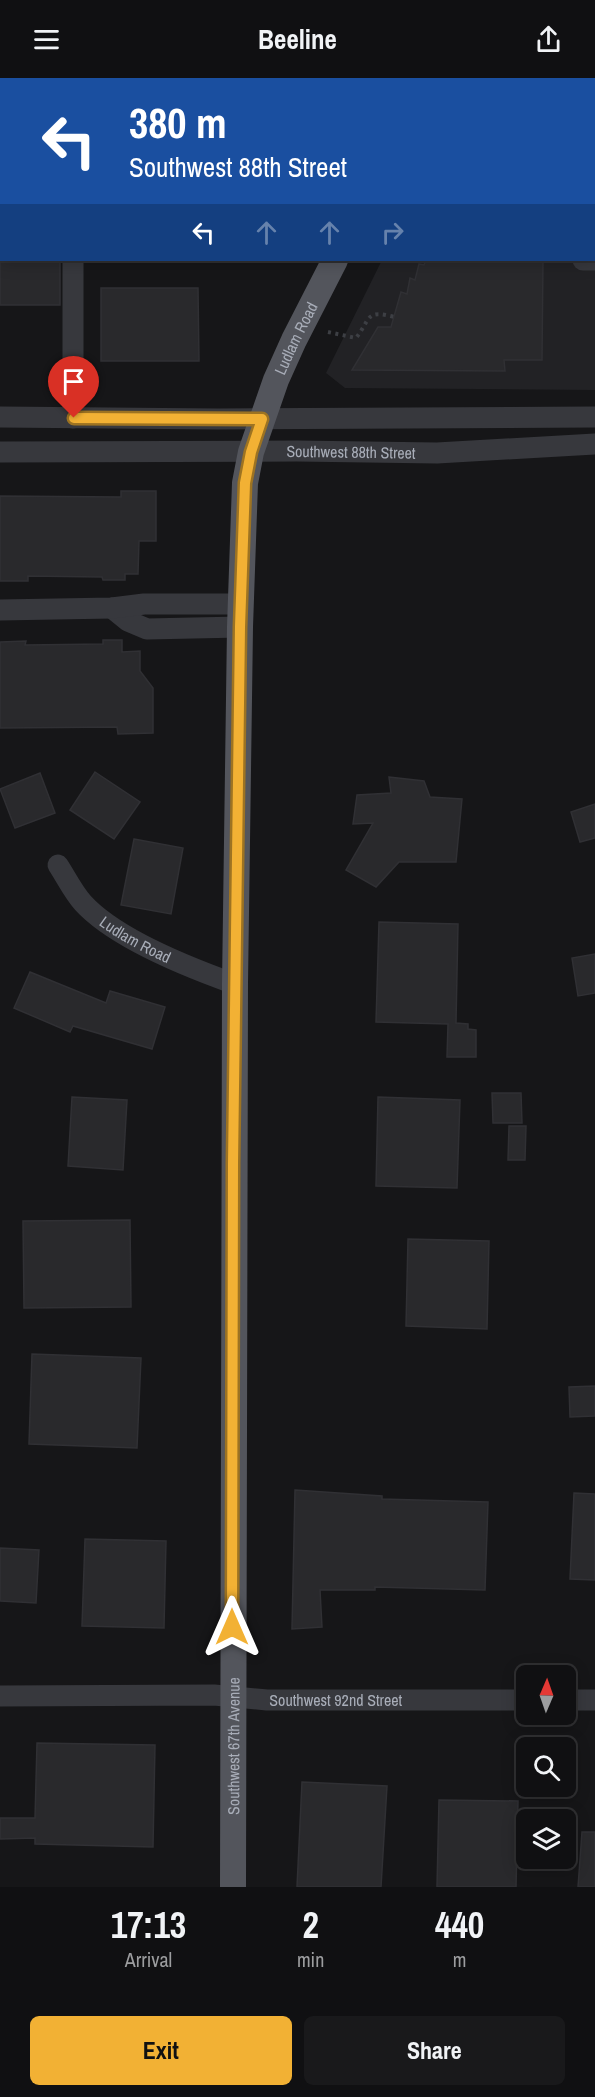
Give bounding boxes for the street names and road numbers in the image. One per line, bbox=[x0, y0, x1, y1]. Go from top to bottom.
street label: Ludlam Road bbox=[269, 298, 323, 378]
street label: Southwest 88th Street bbox=[286, 440, 416, 464]
street label: Ludlam Road bbox=[95, 911, 175, 968]
street label: Southwest 67th Avenue bbox=[222, 1677, 244, 1815]
street label: Southwest 92nd Street bbox=[269, 1689, 403, 1711]

